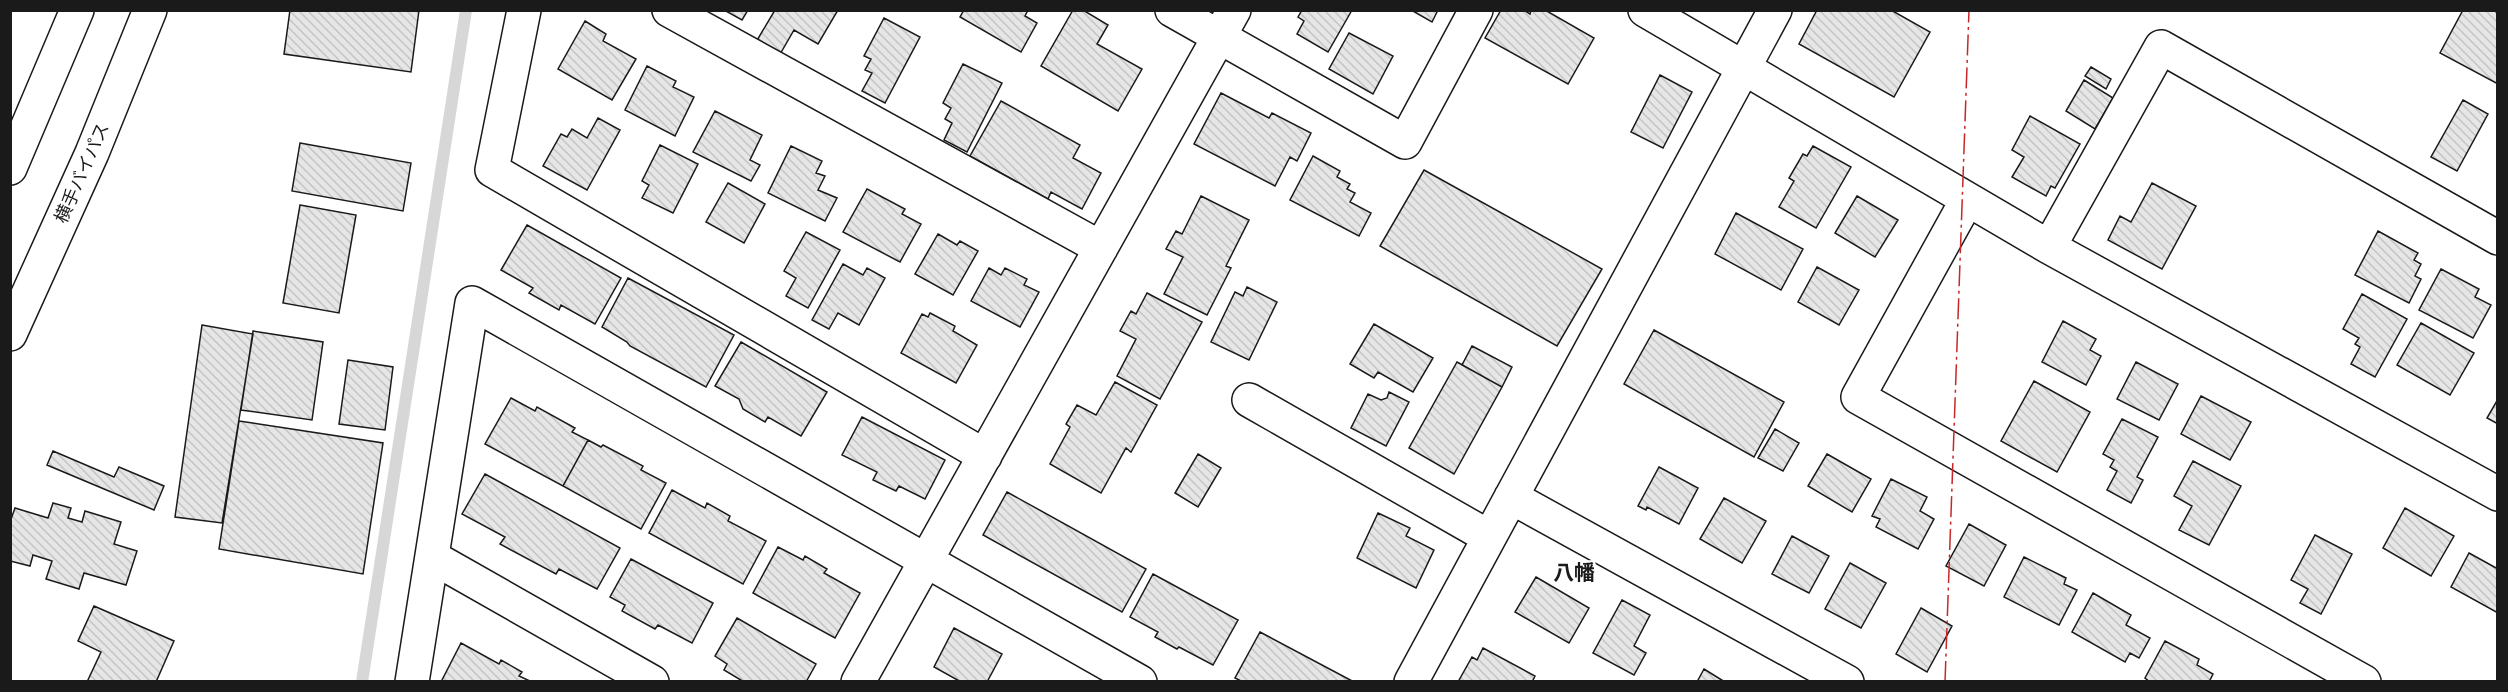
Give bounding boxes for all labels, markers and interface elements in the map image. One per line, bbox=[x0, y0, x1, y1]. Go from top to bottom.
street label: 横手バイパス bbox=[50, 119, 114, 227]
district label: 八幡 bbox=[1553, 560, 1595, 585]

